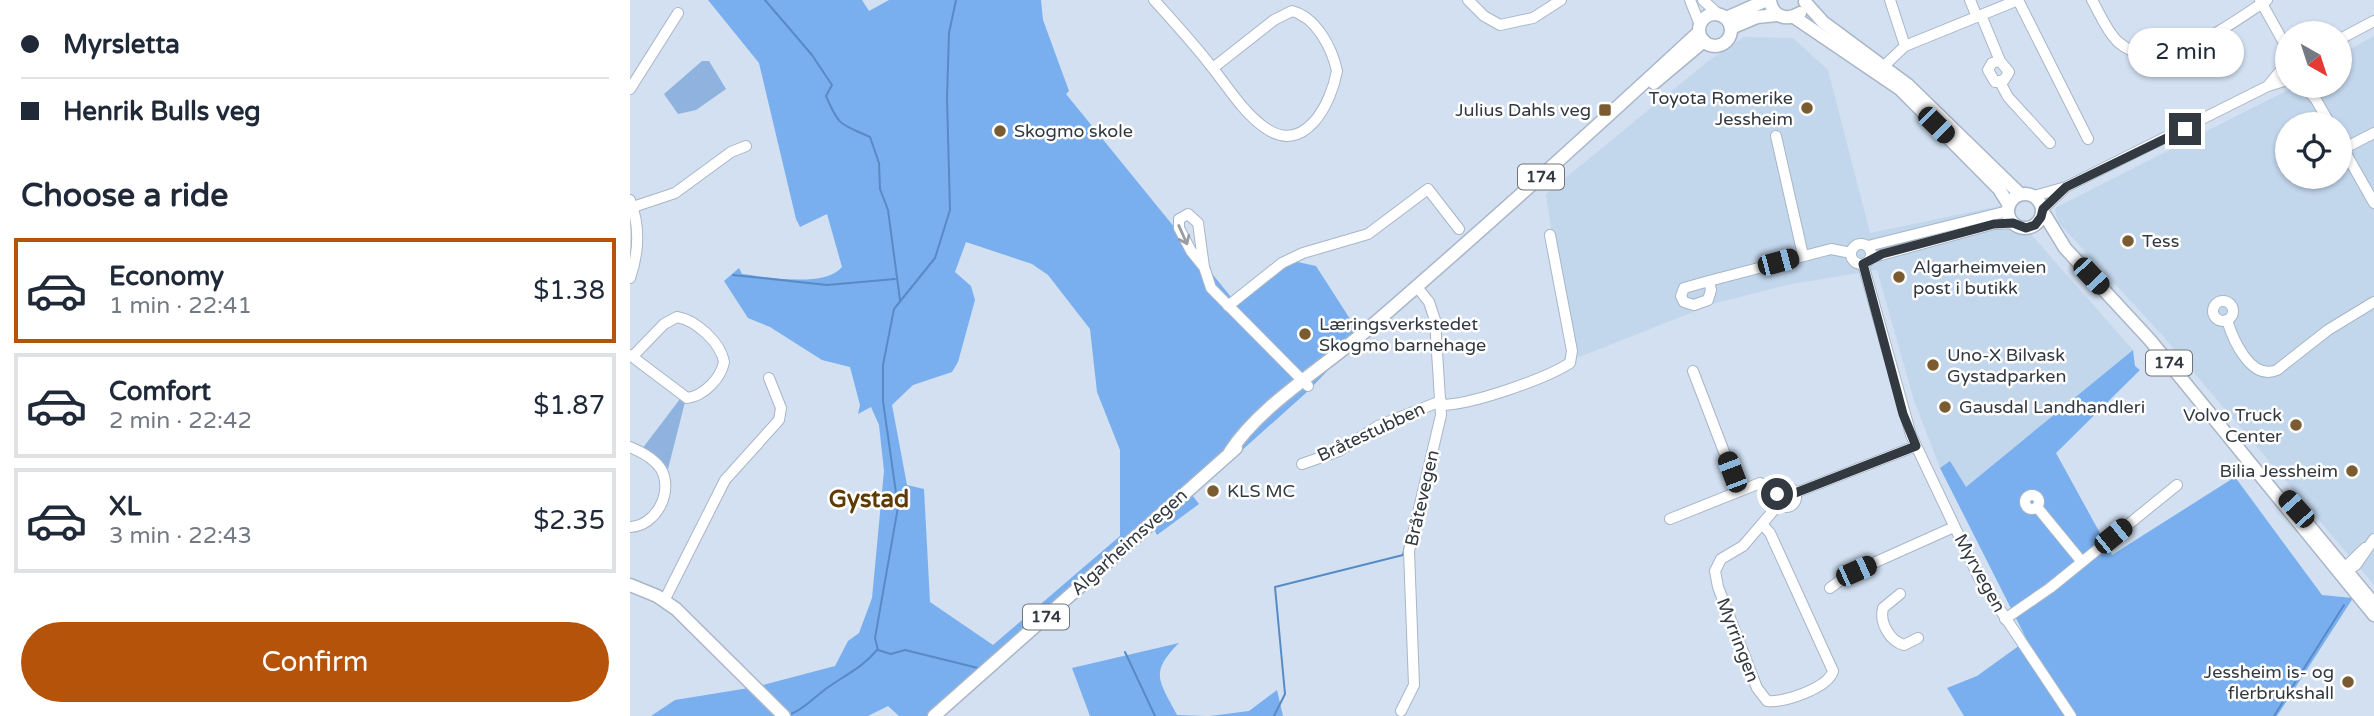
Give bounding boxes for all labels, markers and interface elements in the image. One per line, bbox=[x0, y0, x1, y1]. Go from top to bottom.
north arrow bbox=[2275, 21, 2352, 98]
map controls bbox=[2275, 21, 2352, 189]
callout: 2 min bbox=[2127, 27, 2243, 76]
text: Myrsletta bbox=[63, 29, 180, 60]
text: 2 min bbox=[2155, 38, 2217, 66]
place label: Toyota Romerike Jessheim bbox=[1649, 87, 1793, 130]
text: Henrik Bulls veg bbox=[63, 96, 261, 127]
place label: Julius Dahls veg bbox=[1455, 99, 1591, 121]
marker: Toyota Romerike Jessheim bbox=[1799, 100, 1815, 116]
marker: Julius Dahls veg bbox=[1597, 102, 1613, 118]
car bbox=[1914, 103, 1959, 147]
button: locate bbox=[2275, 112, 2352, 189]
route end bbox=[2169, 113, 2201, 145]
place label: Skogmo skole bbox=[1014, 120, 1133, 142]
marker: Skogmo skole bbox=[992, 123, 1008, 139]
road number: 174 bbox=[1518, 164, 1564, 190]
text: Choose a ride bbox=[21, 177, 228, 215]
one-way arrow bbox=[1177, 224, 1190, 245]
place label: Tess bbox=[2142, 230, 2179, 252]
marker: Tess bbox=[2120, 233, 2136, 249]
car bbox=[1755, 246, 1802, 278]
car bbox=[2069, 253, 2114, 299]
place label: Algarheimveien post i butikk bbox=[1913, 256, 2046, 299]
icon: car bbox=[25, 259, 88, 322]
text: Economy bbox=[109, 261, 224, 292]
marker: Algarheimveien post i butikk bbox=[1891, 269, 1907, 285]
text: $1.38 bbox=[533, 275, 605, 306]
text: 1 min · 22:41 bbox=[109, 292, 252, 320]
place label: Læringsverkstedet Skogmo barnehage bbox=[1319, 313, 1486, 356]
marker: Læringsverkstedet Skogmo barnehage bbox=[1297, 326, 1313, 342]
place label: Uno-X Bilvask Gystadparken bbox=[1947, 344, 2066, 387]
road number: 174 bbox=[2146, 350, 2192, 376]
marker: Uno-X Bilvask Gystadparken bbox=[1925, 357, 1941, 373]
icon: car bbox=[25, 374, 88, 437]
text: Comfort bbox=[109, 376, 211, 407]
text: $1.87 bbox=[533, 390, 605, 421]
place label: Gausdal Landhandleri bbox=[1959, 396, 2145, 418]
street label: Bråtestubben bbox=[1314, 397, 1428, 467]
marker: Gausdal Landhandleri bbox=[1937, 399, 1953, 415]
place label: Volvo Truck Center bbox=[2183, 404, 2282, 447]
text: 2 min · 22:42 bbox=[109, 407, 252, 435]
marker: Volvo Truck Center bbox=[2288, 417, 2304, 433]
street label: Bråtevegen bbox=[1400, 448, 1444, 548]
car bbox=[1715, 449, 1750, 495]
place label: Bilia Jessheim bbox=[2219, 460, 2338, 482]
marker: Bilia Jessheim bbox=[2344, 463, 2360, 479]
route start bbox=[1761, 478, 1793, 510]
place label: KLS MC bbox=[1227, 480, 1295, 502]
marker: KLS MC bbox=[1205, 483, 1221, 499]
street label: Algarheimsvegen bbox=[1066, 484, 1192, 600]
district label: Gystad bbox=[829, 485, 909, 514]
car bbox=[2275, 486, 2318, 532]
icon: car bbox=[25, 489, 88, 552]
text: XL bbox=[109, 491, 141, 522]
text: $2.35 bbox=[533, 505, 605, 536]
car bbox=[2091, 515, 2136, 557]
text: 3 min · 22:43 bbox=[109, 522, 252, 550]
street label: Myrvegen bbox=[1950, 530, 2010, 616]
car bbox=[1833, 553, 1880, 589]
street label: Myrringen bbox=[1712, 595, 1764, 685]
road number: 174 bbox=[1023, 604, 1069, 630]
button: Confirm bbox=[21, 622, 609, 702]
place label: Jessheim is- og flerbrukshall bbox=[2204, 661, 2334, 704]
marker: Jessheim is- og flerbrukshall bbox=[2340, 674, 2356, 690]

